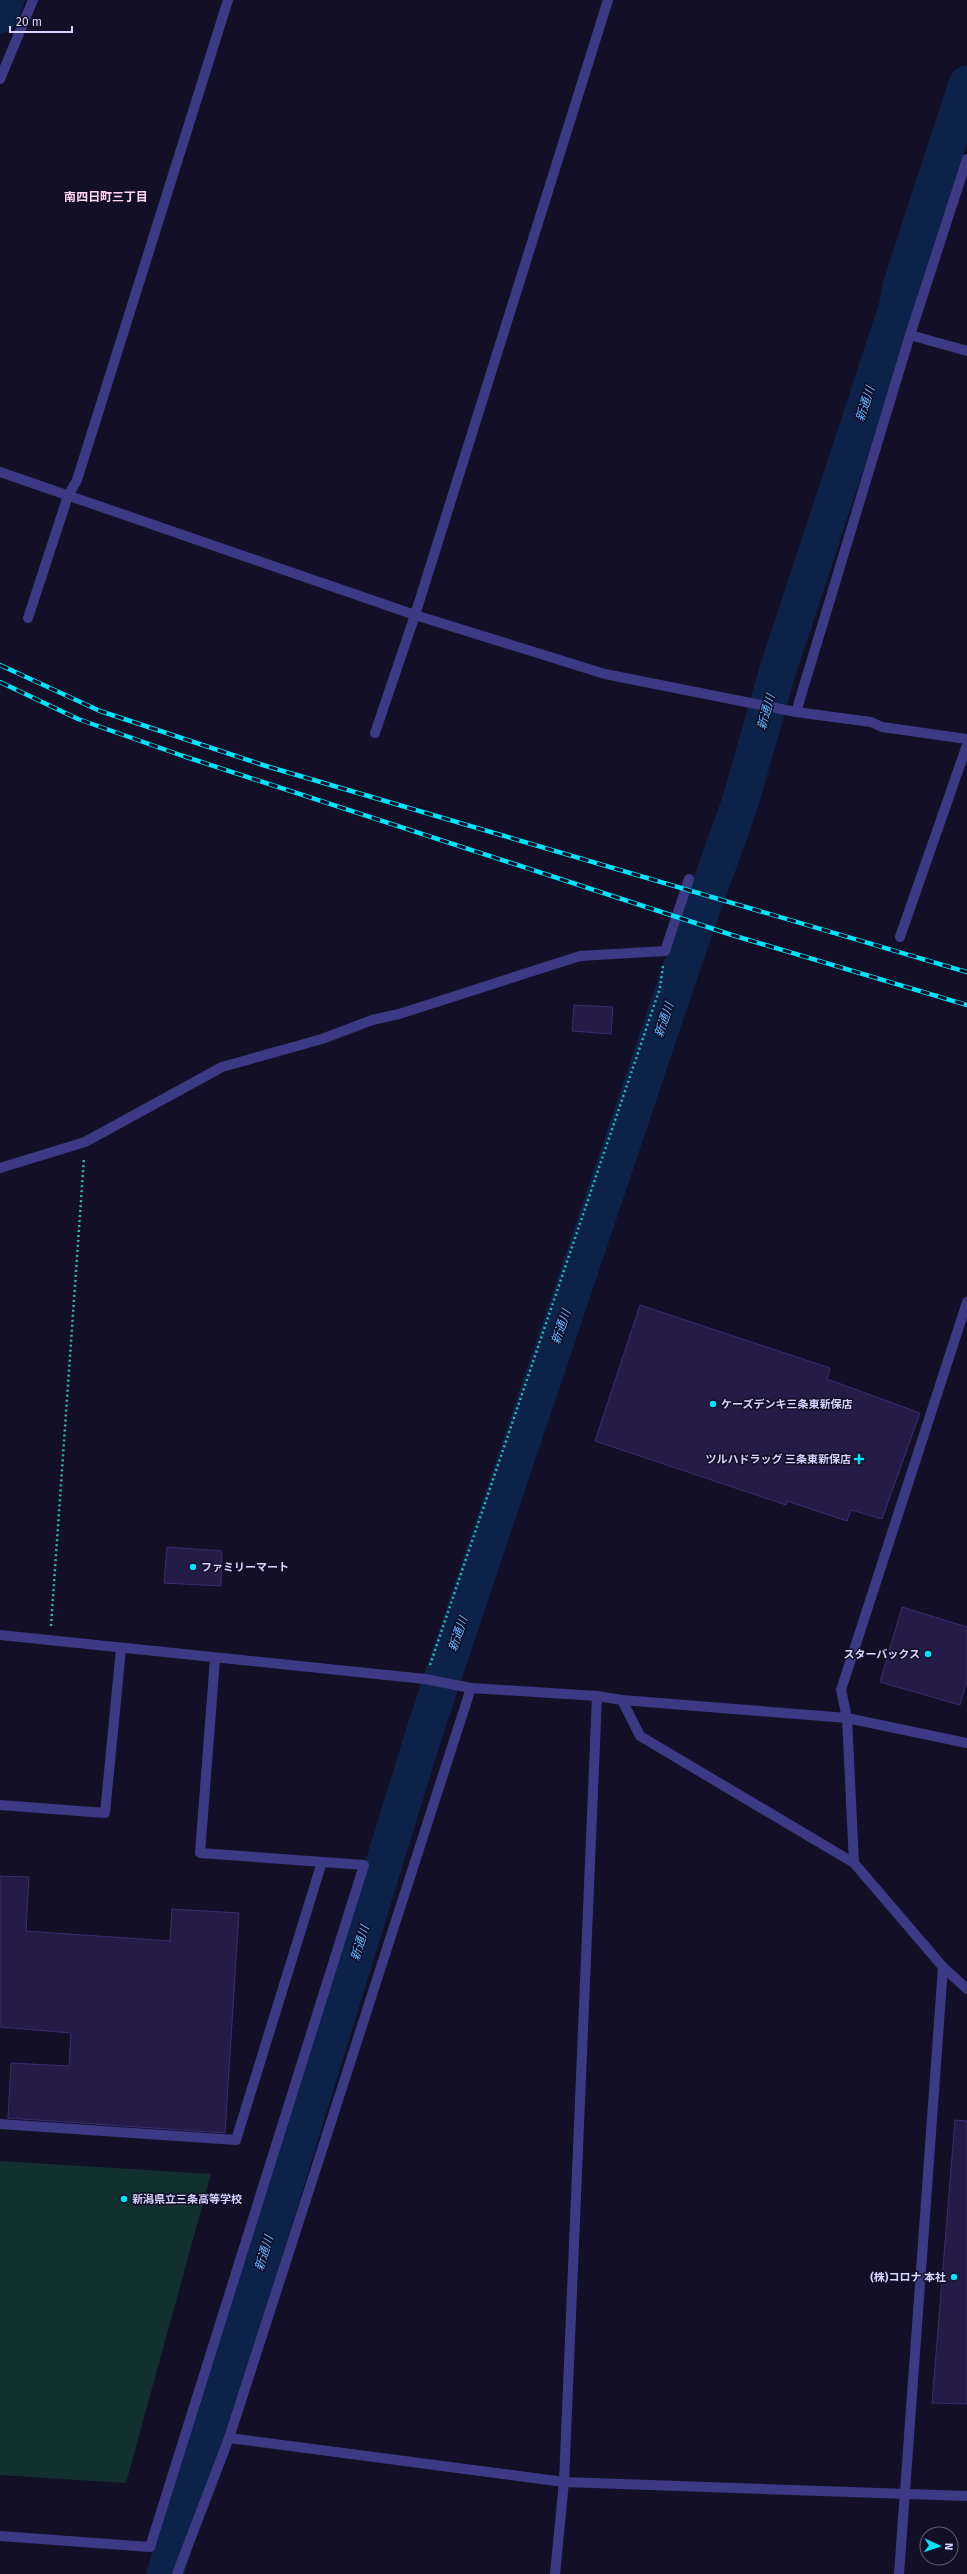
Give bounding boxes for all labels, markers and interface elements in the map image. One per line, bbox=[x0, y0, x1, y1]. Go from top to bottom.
scale bar bbox=[10, 8, 72, 34]
text: 20 m bbox=[16, 15, 42, 29]
district label: 南四日町三丁目 bbox=[64, 190, 148, 204]
water label: 新通川 bbox=[853, 383, 878, 423]
water label: 新通川 bbox=[754, 691, 778, 731]
water label: 新通川 bbox=[652, 999, 677, 1039]
water label: 新通川 bbox=[549, 1306, 574, 1346]
place label: ケーズデンキ三条東新保店 bbox=[721, 1398, 852, 1411]
marker: ケーズデンキ三条東新保店 bbox=[708, 1399, 718, 1409]
place label: ツルハドラッグ 三条東新保店 bbox=[705, 1453, 851, 1466]
marker: ツルハドラッグ 三条東新保店 bbox=[854, 1454, 864, 1464]
place label: ファミリーマート bbox=[201, 1561, 289, 1574]
marker: ファミリーマート bbox=[188, 1562, 198, 1572]
water label: 新通川 bbox=[446, 1613, 471, 1653]
place label: スターバックス bbox=[843, 1648, 920, 1661]
marker: スターバックス bbox=[923, 1649, 933, 1659]
water label: 新通川 bbox=[348, 1922, 373, 1962]
place label: 新潟県立三条高等学校 bbox=[132, 2193, 242, 2206]
marker: 新潟県立三条高等学校 bbox=[119, 2194, 129, 2204]
water label: 新通川 bbox=[252, 2232, 277, 2272]
place label: (株)コロナ 本社 bbox=[870, 2271, 946, 2284]
marker: (株)コロナ 本社 bbox=[949, 2272, 959, 2282]
north arrow bbox=[919, 2526, 959, 2566]
text: N bbox=[942, 2543, 955, 2550]

